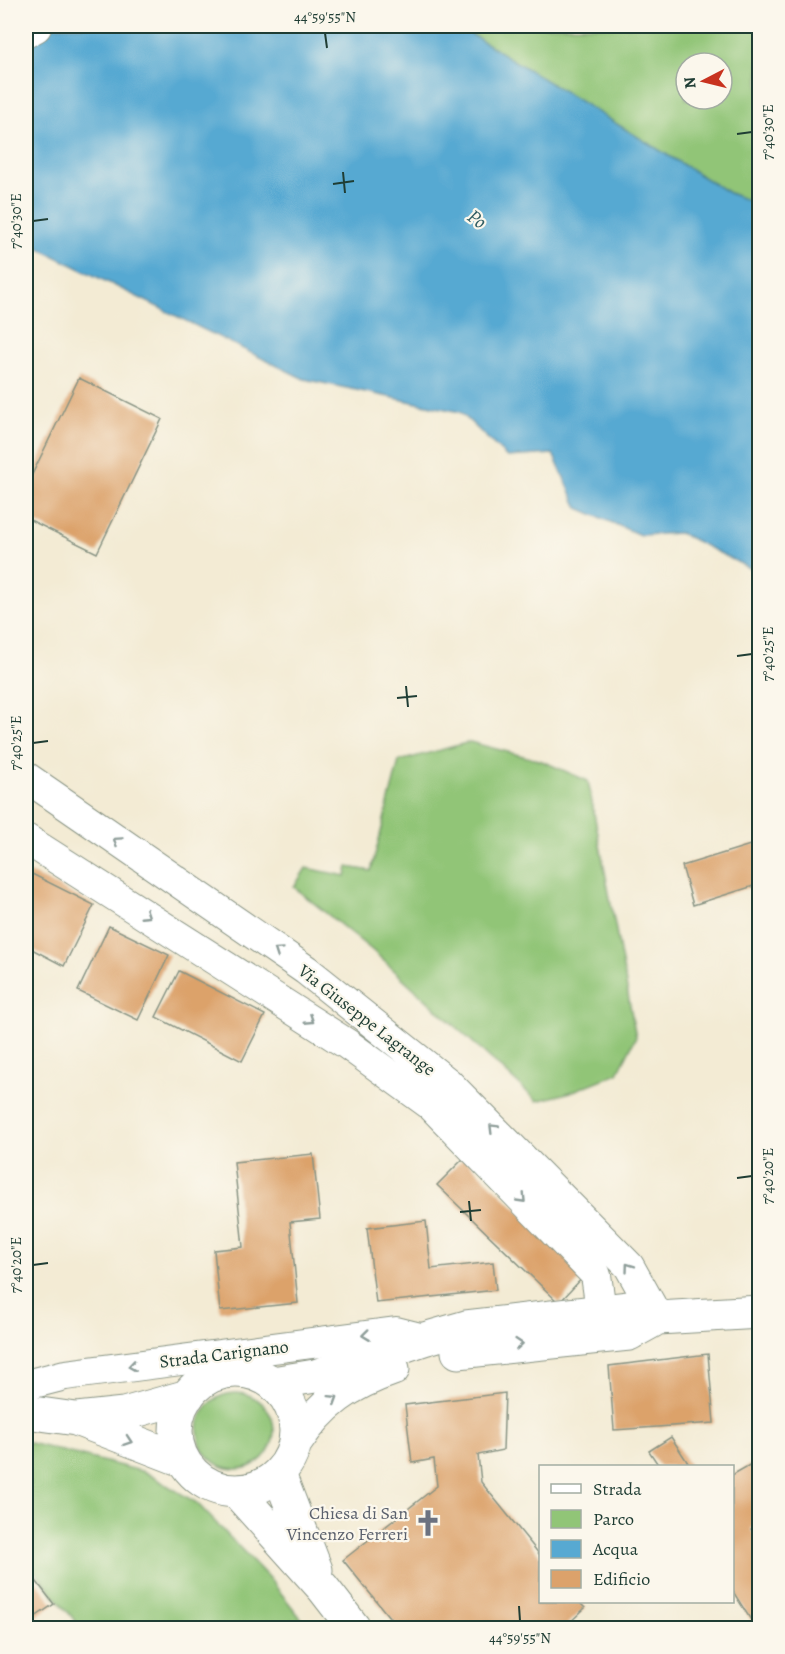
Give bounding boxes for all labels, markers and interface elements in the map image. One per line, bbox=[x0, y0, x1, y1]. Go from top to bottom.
text: 44°59'55"N bbox=[294, 7, 356, 27]
north arrow bbox=[674, 51, 734, 111]
text: N bbox=[678, 75, 702, 90]
text: 7°40'30"E bbox=[758, 104, 778, 160]
text: 7°40'30"E bbox=[6, 193, 26, 249]
water label: Po bbox=[462, 203, 492, 235]
text: 7°40'25"E bbox=[758, 626, 778, 682]
text: 7°40'25"E bbox=[6, 715, 26, 771]
one-way arrow bbox=[113, 837, 124, 848]
one-way arrow bbox=[139, 908, 150, 919]
one-way arrow bbox=[273, 947, 284, 958]
street label: Via Giuseppe Lagrange bbox=[293, 958, 441, 1081]
one-way arrow bbox=[304, 1013, 314, 1025]
one-way arrow bbox=[489, 1125, 500, 1136]
text: 7°40'20"E bbox=[758, 1148, 778, 1204]
one-way arrow bbox=[515, 1192, 526, 1203]
text: 7°40'20"E bbox=[6, 1237, 26, 1293]
one-way arrow bbox=[625, 1263, 636, 1274]
one-way arrow bbox=[362, 1329, 371, 1341]
street label: Strada Carignano bbox=[158, 1334, 290, 1374]
one-way arrow bbox=[515, 1338, 524, 1351]
one-way arrow bbox=[127, 1360, 136, 1372]
one-way arrow bbox=[328, 1394, 338, 1406]
one-way arrow bbox=[123, 1434, 133, 1447]
legend bbox=[539, 1465, 734, 1603]
text: Strada bbox=[593, 1477, 642, 1501]
place label: Chiesa di San Vincenzo Ferreri bbox=[286, 1501, 408, 1546]
text: Parco bbox=[593, 1507, 634, 1531]
church icon: Chiesa di San Vincenzo Ferreri bbox=[413, 1508, 443, 1538]
text: Acqua bbox=[592, 1537, 639, 1561]
text: Edificio bbox=[593, 1567, 650, 1591]
text: 44°59'55"N bbox=[489, 1628, 551, 1648]

